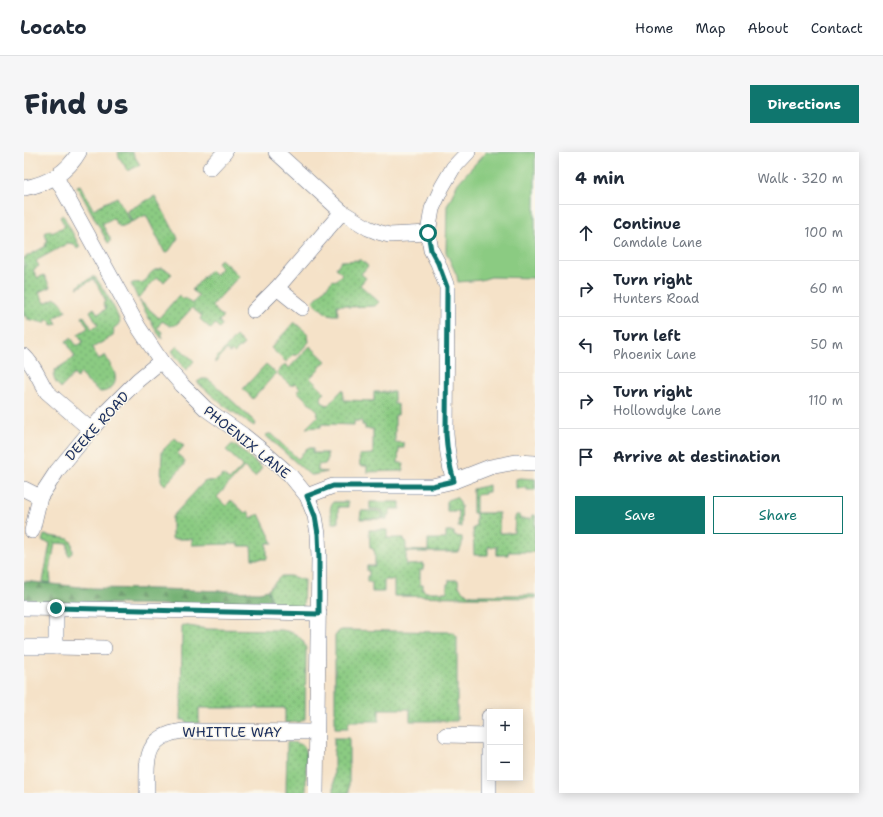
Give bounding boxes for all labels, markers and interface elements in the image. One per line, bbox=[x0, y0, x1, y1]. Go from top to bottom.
text: Locato bbox=[20, 15, 87, 40]
text: Home bbox=[635, 19, 674, 37]
text: Map bbox=[696, 19, 726, 37]
text: About bbox=[748, 19, 789, 37]
text: Contact bbox=[811, 19, 863, 37]
text: Find us bbox=[24, 85, 129, 123]
button: Directions bbox=[750, 85, 859, 123]
text: 4 min bbox=[575, 167, 625, 189]
text: Walk · 320 m bbox=[757, 170, 843, 187]
text: Continue bbox=[613, 214, 681, 234]
icon: ahead bbox=[575, 222, 597, 244]
route start bbox=[419, 224, 437, 242]
text: 100 m bbox=[804, 224, 843, 241]
text: Camdale Lane bbox=[613, 234, 702, 251]
text: Turn right bbox=[613, 270, 693, 290]
icon: right bbox=[575, 278, 597, 300]
text: 60 m bbox=[810, 280, 843, 297]
text: Hunters Road bbox=[613, 290, 699, 307]
text: Turn left bbox=[613, 326, 681, 346]
icon: left bbox=[575, 334, 597, 356]
text: 50 m bbox=[810, 336, 843, 353]
text: Phoenix Lane bbox=[613, 346, 696, 363]
text: Turn right bbox=[613, 382, 693, 402]
street label: DEEKE ROAD bbox=[61, 388, 133, 464]
icon: right bbox=[575, 390, 597, 412]
text: 110 m bbox=[808, 392, 843, 409]
street label: PHOENIX LANE bbox=[200, 402, 294, 483]
text: Hollowdyke Lane bbox=[613, 402, 721, 419]
icon: arrive bbox=[575, 446, 597, 468]
text: Arrive at destination bbox=[613, 447, 781, 467]
button: Save bbox=[575, 496, 705, 534]
button: Share bbox=[713, 496, 843, 534]
route end bbox=[47, 599, 65, 617]
map controls bbox=[487, 709, 523, 781]
button: + bbox=[487, 709, 523, 745]
street label: WHITTLE WAY bbox=[182, 723, 282, 741]
button: − bbox=[487, 745, 523, 781]

